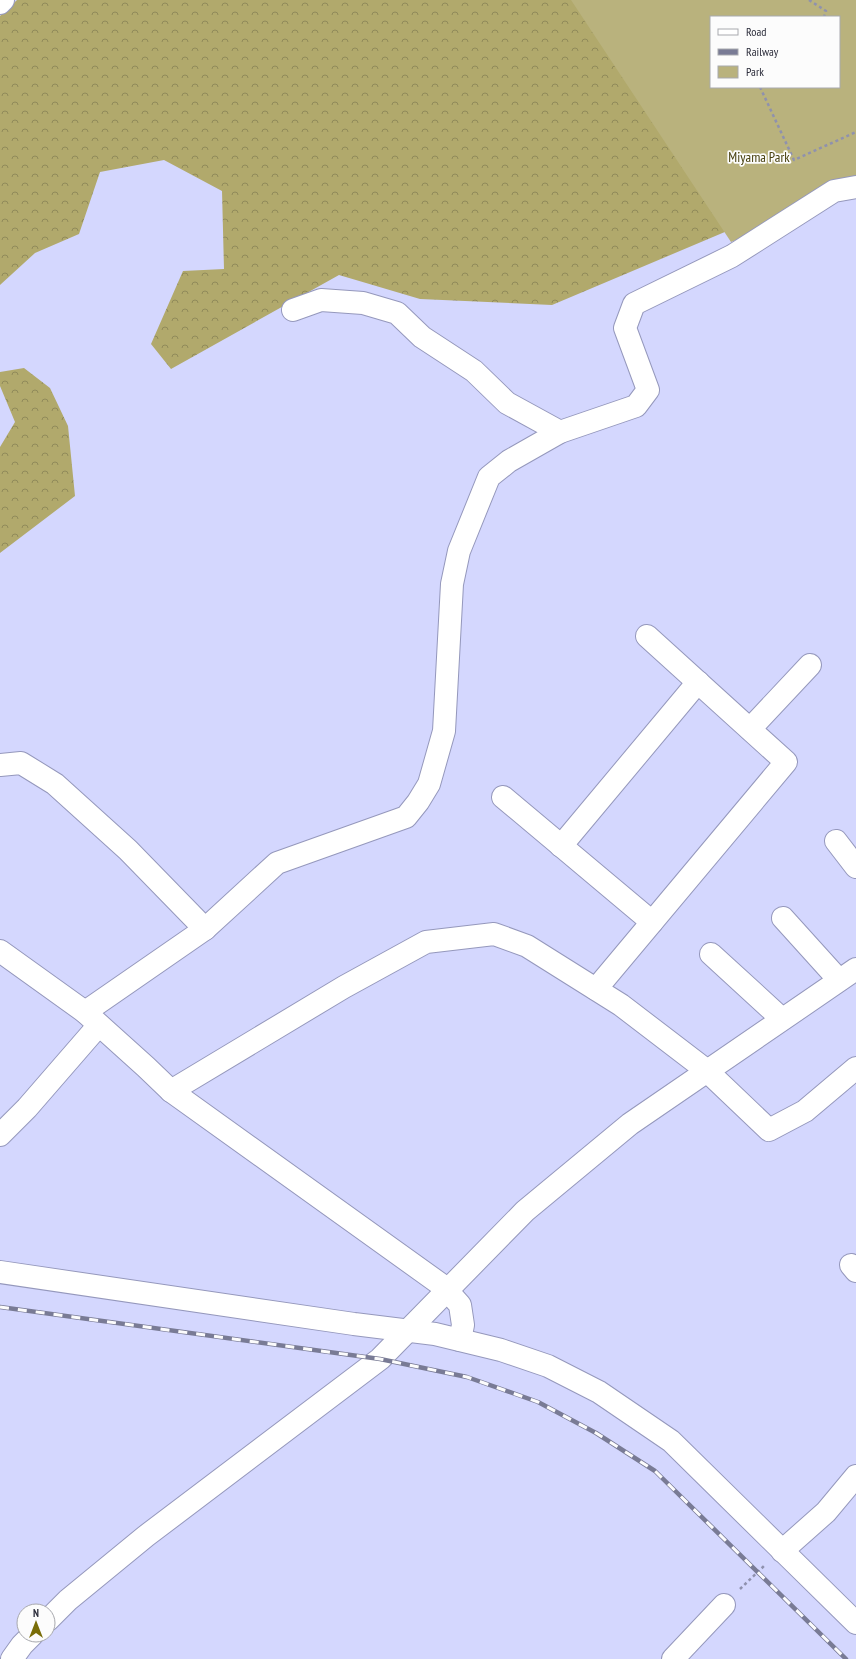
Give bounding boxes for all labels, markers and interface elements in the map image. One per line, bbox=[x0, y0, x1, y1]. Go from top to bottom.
legend bbox=[710, 16, 840, 88]
text: Road bbox=[746, 24, 766, 39]
text: Railway bbox=[746, 44, 779, 59]
text: Park bbox=[746, 64, 764, 79]
park label: Miyama Park bbox=[728, 148, 790, 166]
north arrow bbox=[16, 1603, 56, 1643]
text: N bbox=[33, 1606, 39, 1620]

